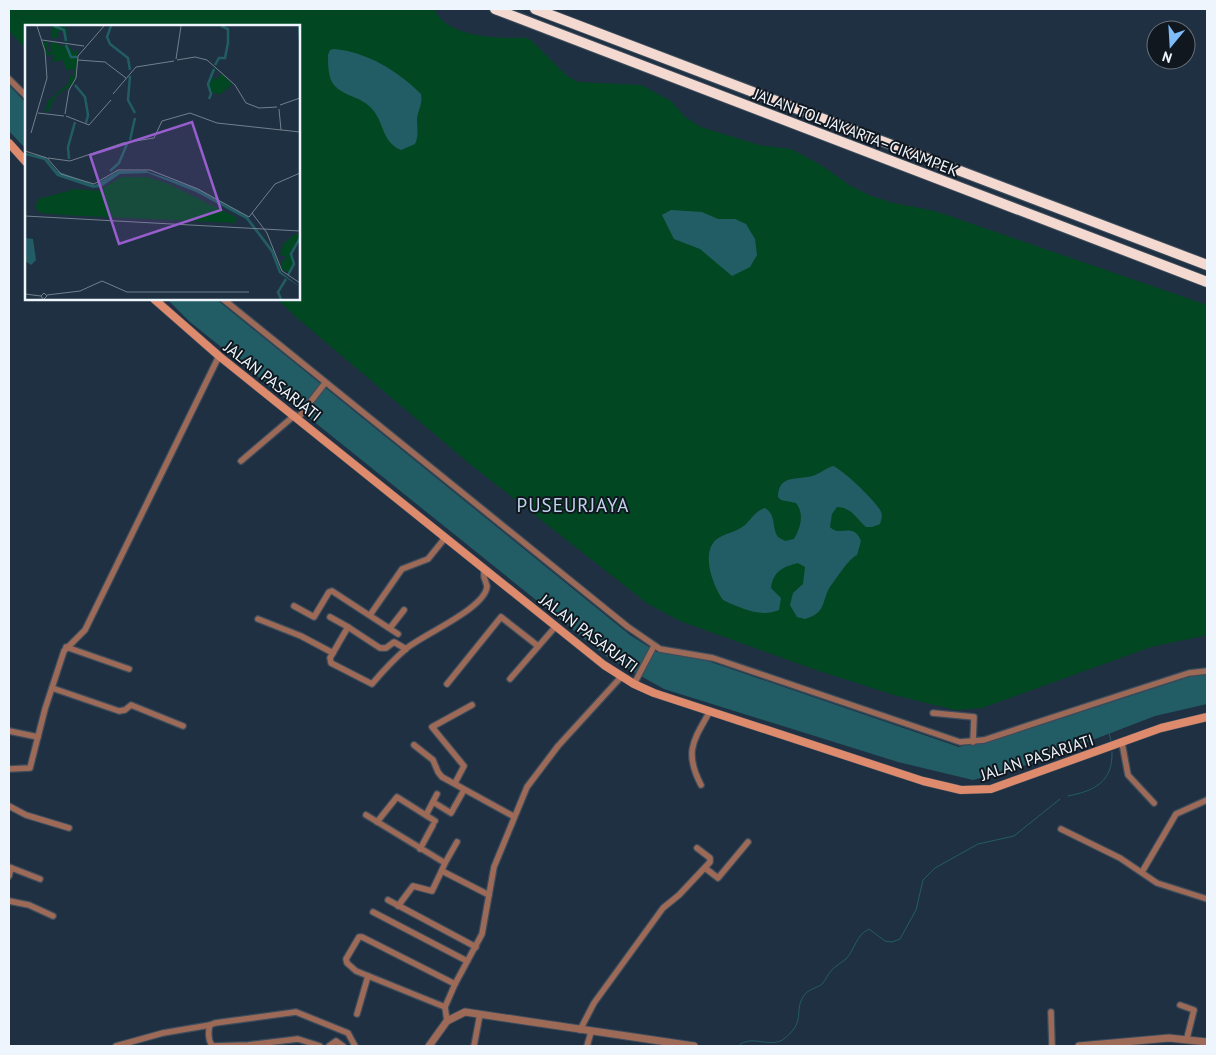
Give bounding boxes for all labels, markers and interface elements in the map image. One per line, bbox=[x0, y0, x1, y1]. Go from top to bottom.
north arrow bbox=[1146, 20, 1196, 70]
inset map bbox=[25, 25, 300, 300]
text: N bbox=[1160, 47, 1174, 67]
street label: JALAN TOL JAKARTA–CIKAMPEK bbox=[750, 83, 962, 180]
street label: JALAN PASARJATI bbox=[220, 336, 326, 425]
district label: PUSEURJAYA bbox=[517, 493, 629, 517]
street label: JALAN PASARJATI bbox=[535, 589, 642, 676]
street label: JALAN PASARJATI bbox=[977, 729, 1096, 785]

